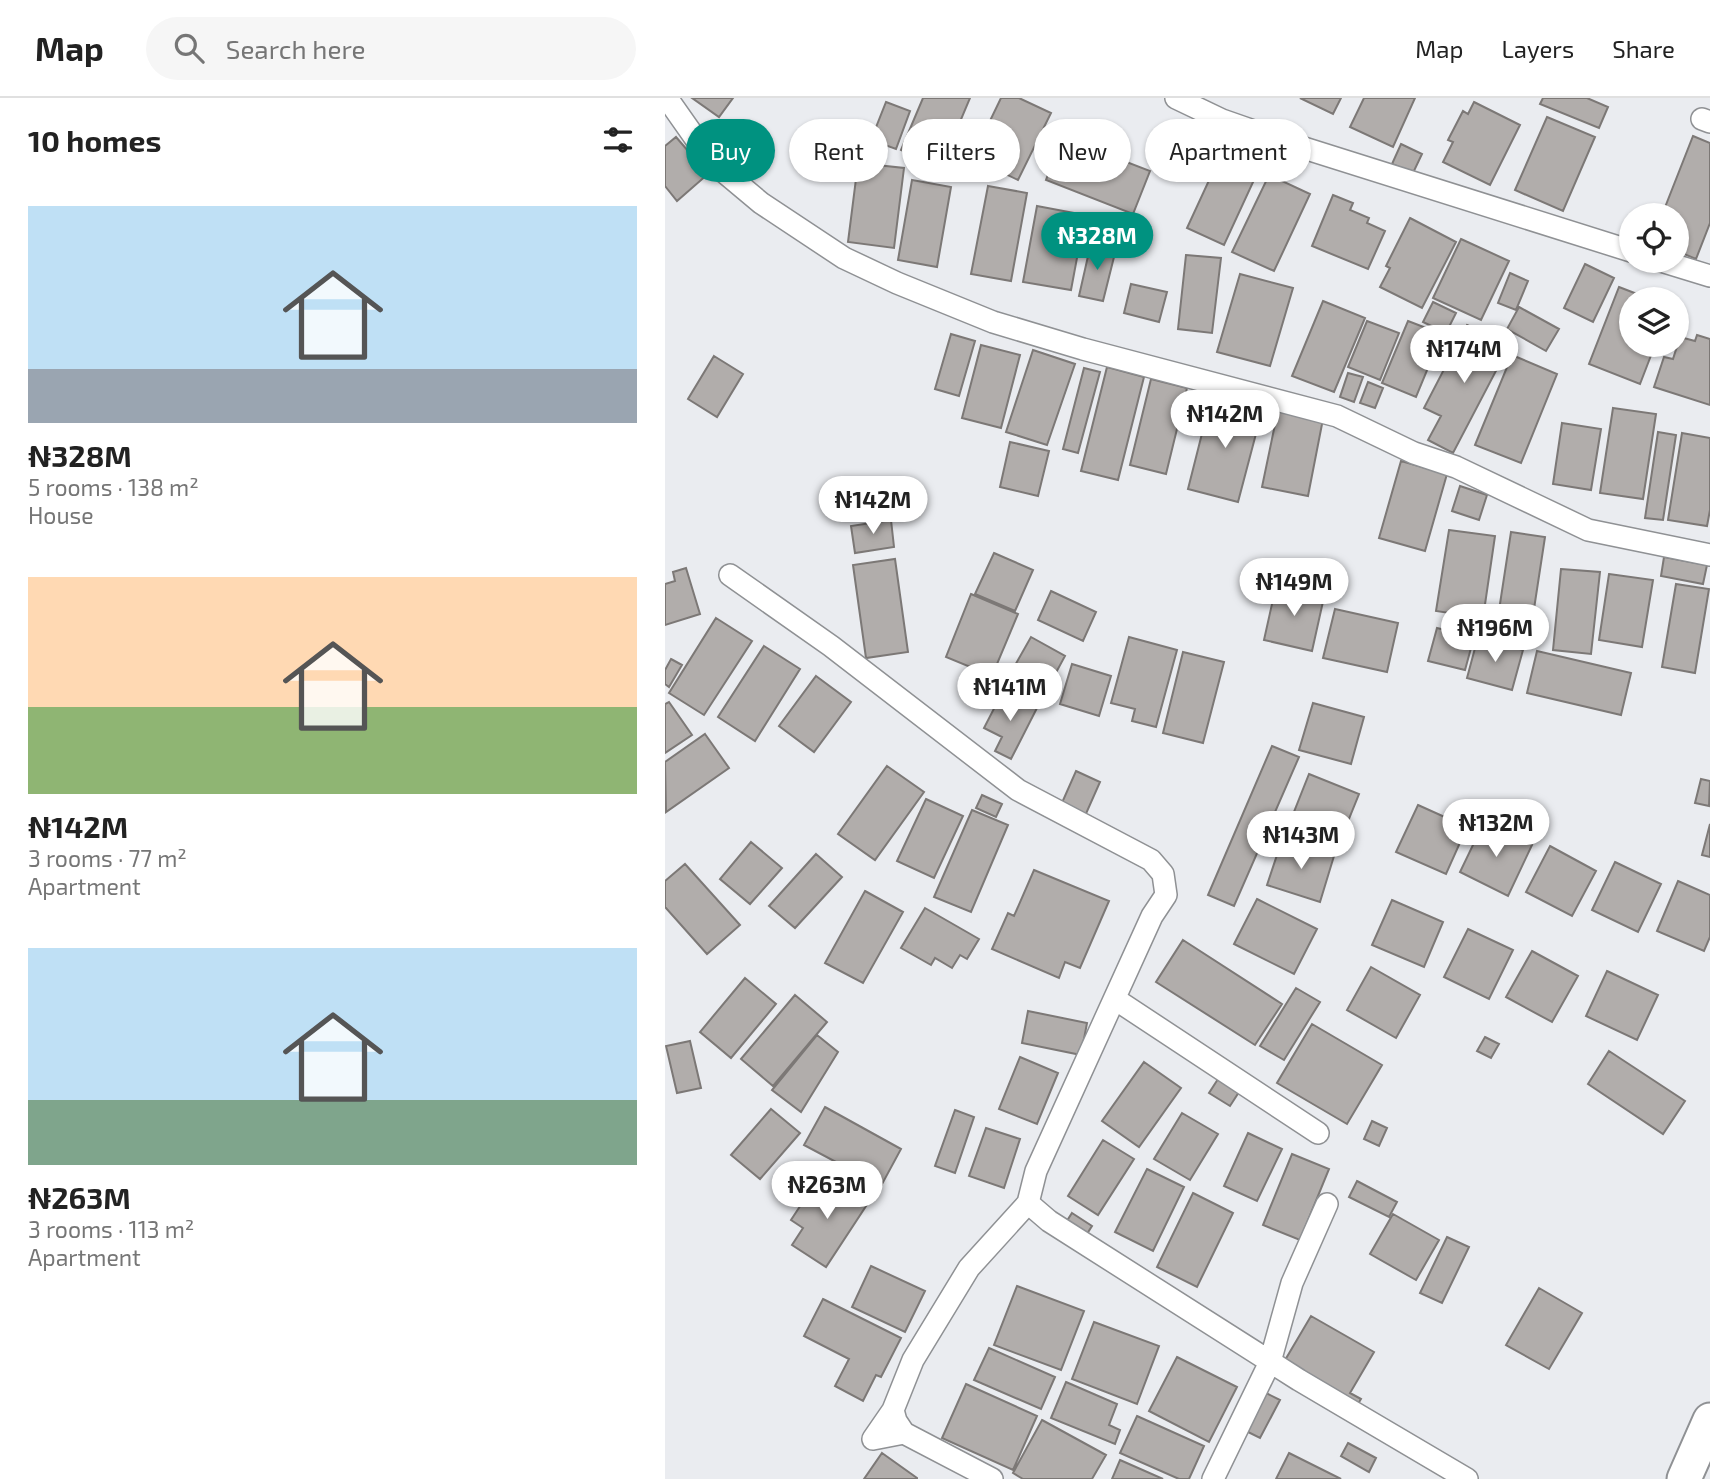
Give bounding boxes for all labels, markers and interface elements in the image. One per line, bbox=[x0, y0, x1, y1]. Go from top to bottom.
search box bbox=[146, 17, 636, 80]
text: Map bbox=[35, 28, 104, 68]
icon: search bbox=[170, 29, 208, 67]
text: Search here bbox=[226, 33, 365, 64]
text: Map bbox=[1415, 34, 1463, 63]
text: Layers bbox=[1501, 34, 1574, 63]
text: Share bbox=[1612, 34, 1675, 63]
chip: Buy bbox=[686, 119, 775, 182]
chip: Rent bbox=[789, 119, 888, 182]
chip: Filters bbox=[902, 119, 1020, 182]
chip: New bbox=[1034, 119, 1131, 182]
chip: Apartment bbox=[1145, 119, 1311, 182]
icon: filters bbox=[599, 121, 637, 159]
text: 10 homes bbox=[28, 122, 161, 158]
map controls bbox=[1619, 203, 1689, 357]
button: locate bbox=[1619, 203, 1689, 273]
pin: ₦328M bbox=[1048, 212, 1146, 272]
text: ₦328M bbox=[1057, 221, 1137, 249]
icon: home bbox=[270, 252, 396, 378]
button: layers bbox=[1619, 287, 1689, 357]
pin: ₦174M bbox=[1415, 326, 1513, 385]
text: ₦174M bbox=[1426, 334, 1502, 362]
pin: ₦142M bbox=[1176, 390, 1274, 450]
text: ₦142M bbox=[1187, 399, 1263, 427]
text: ₦328M bbox=[28, 437, 132, 473]
text: 5 rooms · 138 m² bbox=[28, 473, 199, 501]
pin: ₦142M bbox=[824, 476, 922, 536]
text: ₦142M bbox=[835, 485, 911, 513]
text: House bbox=[28, 501, 94, 529]
pin: ₦149M bbox=[1245, 559, 1343, 618]
text: ₦149M bbox=[1256, 567, 1332, 595]
pin: ₦196M bbox=[1446, 604, 1544, 664]
text: ₦196M bbox=[1457, 613, 1533, 641]
icon: home bbox=[270, 623, 396, 749]
pin: ₦141M bbox=[961, 664, 1059, 723]
text: ₦141M bbox=[973, 672, 1047, 700]
pin: ₦132M bbox=[1447, 800, 1545, 859]
text: ₦142M bbox=[28, 808, 128, 844]
text: ₦132M bbox=[1458, 808, 1534, 836]
pin: ₦143M bbox=[1252, 812, 1350, 871]
text: ₦143M bbox=[1263, 820, 1339, 848]
text: 3 rooms · 77 m² bbox=[28, 844, 187, 872]
text: Apartment bbox=[28, 872, 141, 900]
icon: home bbox=[270, 994, 396, 1120]
pin: ₦263M bbox=[778, 1162, 876, 1221]
text: ₦263M bbox=[788, 1170, 866, 1198]
text: ₦263M bbox=[28, 1179, 131, 1215]
text: 3 rooms · 113 m² bbox=[28, 1215, 194, 1243]
text: Apartment bbox=[28, 1243, 141, 1271]

